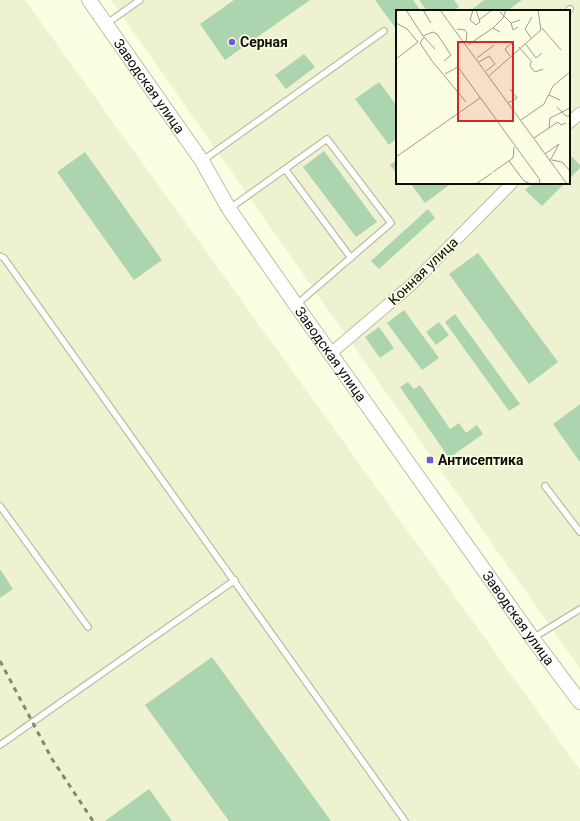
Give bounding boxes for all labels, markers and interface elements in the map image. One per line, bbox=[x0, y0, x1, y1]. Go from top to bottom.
inset map bbox=[396, 10, 570, 184]
place label: Серная bbox=[240, 34, 288, 50]
street label: Заводская улица bbox=[111, 35, 188, 136]
marker: Серная bbox=[227, 37, 237, 47]
street label: Конная улица bbox=[385, 234, 461, 308]
street label: Заводская улица bbox=[292, 304, 370, 404]
place label: Антисептика bbox=[438, 452, 524, 468]
marker: Антисептика bbox=[425, 455, 435, 465]
street label: Заводская улица bbox=[479, 568, 558, 668]

